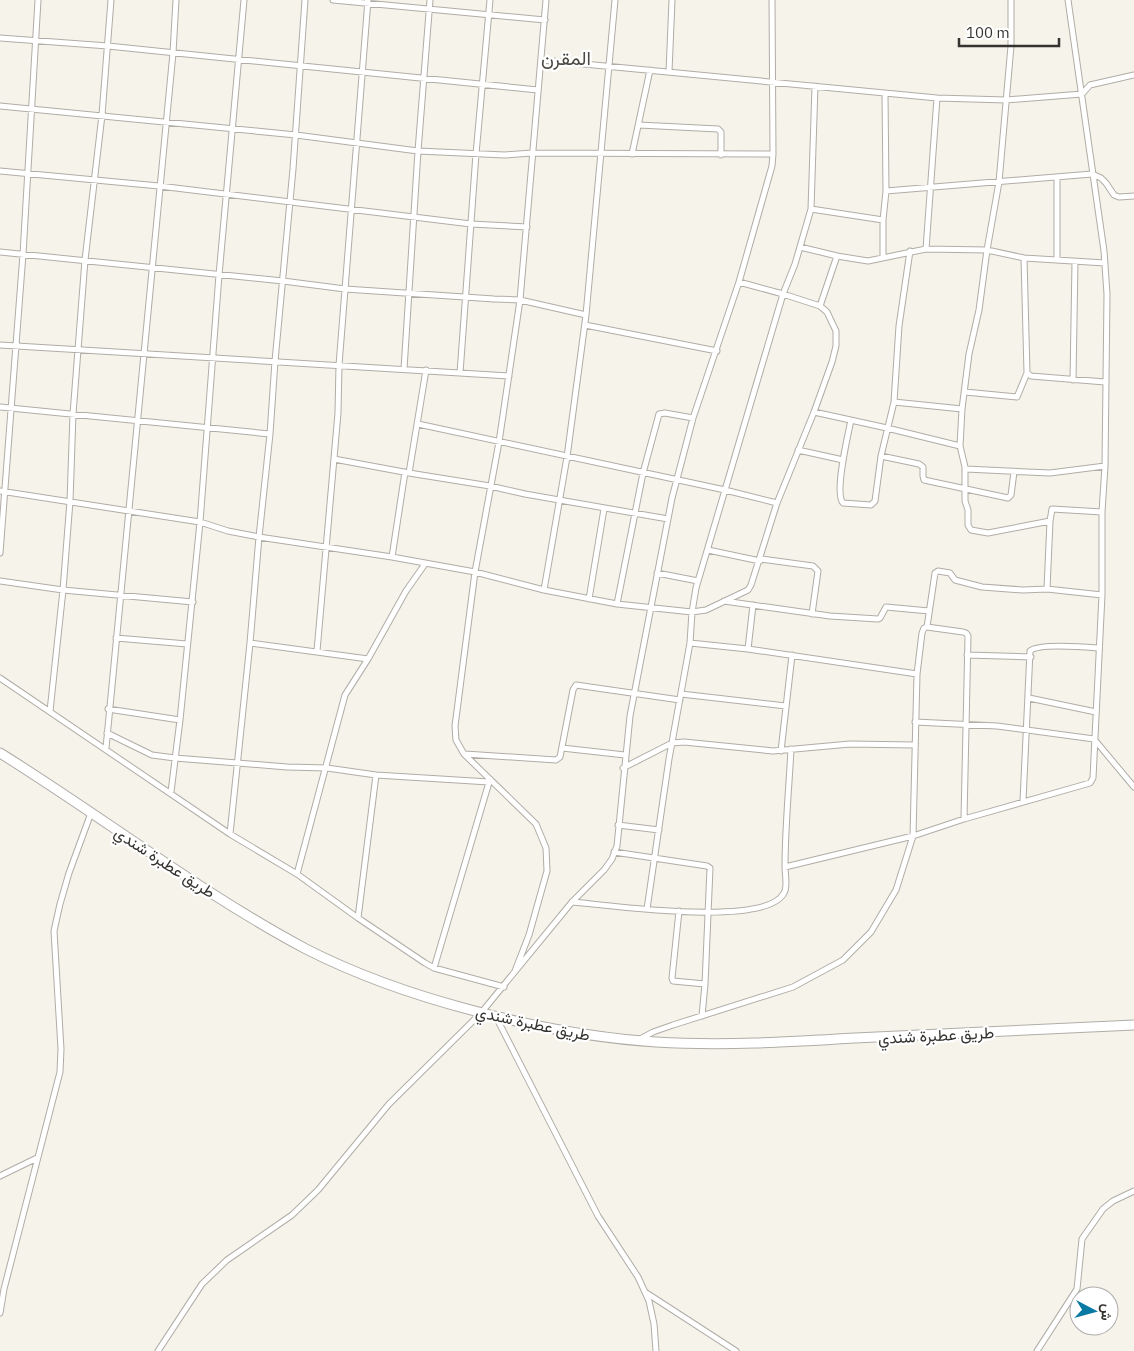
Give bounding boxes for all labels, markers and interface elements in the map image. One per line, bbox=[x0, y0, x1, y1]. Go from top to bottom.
scale bar bbox=[959, 15, 1059, 47]
text: 100 m bbox=[966, 23, 1010, 42]
district label: المقرن bbox=[541, 46, 591, 70]
street label: طريق عطبرة شندي bbox=[109, 822, 219, 905]
street label: طريق عطبرة شندي bbox=[473, 1001, 592, 1049]
street label: طريق عطبرة شندي bbox=[877, 1022, 995, 1052]
north arrow bbox=[1069, 1286, 1119, 1336]
text: ش bbox=[1097, 1303, 1117, 1322]

